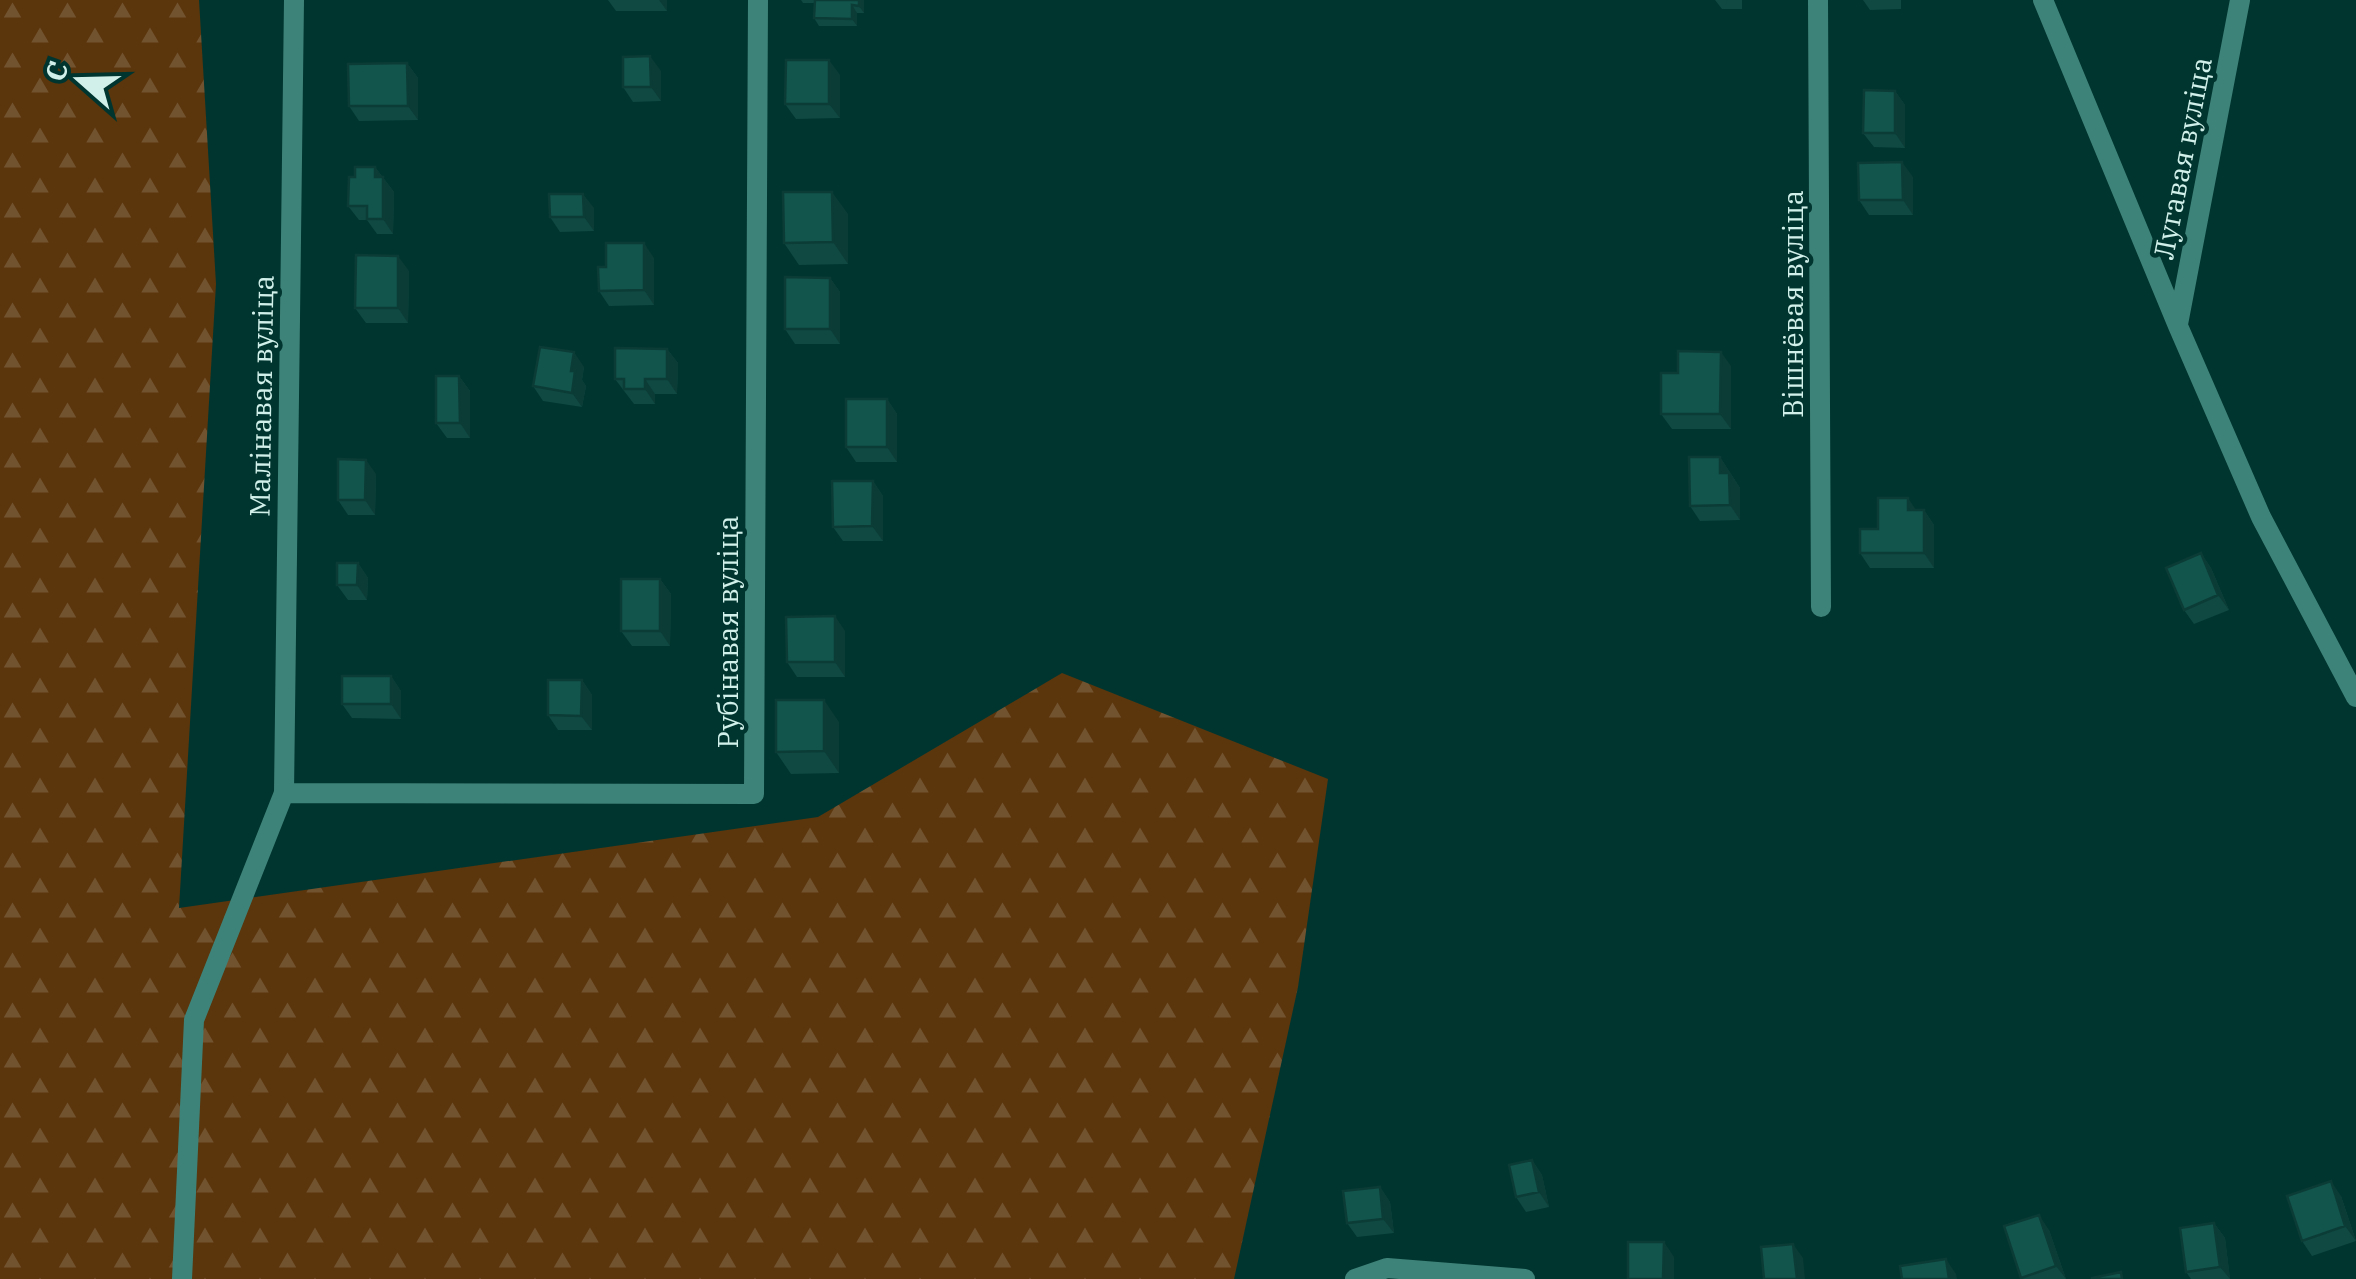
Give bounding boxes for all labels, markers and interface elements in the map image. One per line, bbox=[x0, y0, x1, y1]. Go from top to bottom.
north arrow bbox=[30, 30, 130, 130]
street label: Лугавая вуліца bbox=[2144, 54, 2220, 262]
text: С bbox=[35, 56, 77, 86]
street label: Вішнёвая вуліца bbox=[1774, 190, 1811, 418]
street label: Малінавая вуліца bbox=[240, 275, 282, 517]
street label: Рубінавая вуліца bbox=[709, 515, 746, 749]

